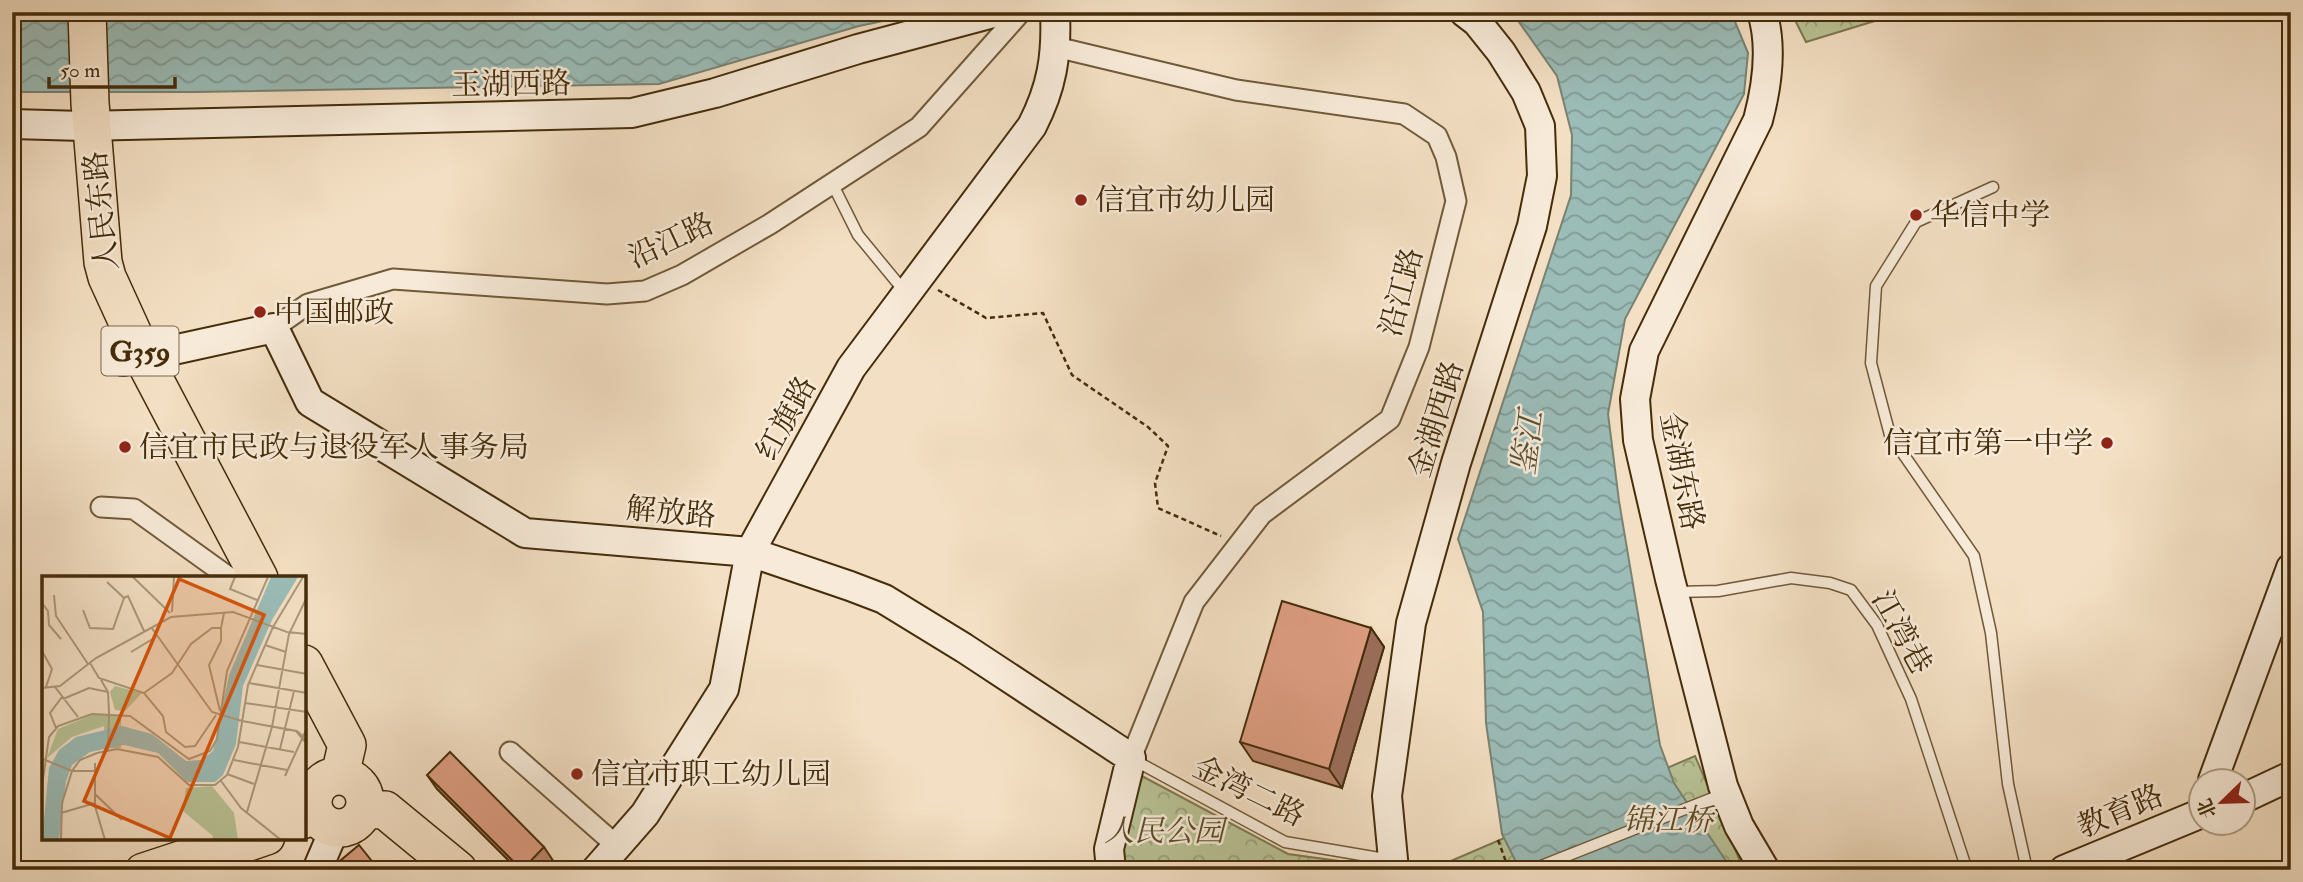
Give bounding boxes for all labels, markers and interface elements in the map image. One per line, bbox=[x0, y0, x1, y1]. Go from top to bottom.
scale bar bbox=[49, 46, 175, 90]
text: 50 m bbox=[60, 57, 101, 84]
street label: 玉湖西路 bbox=[451, 65, 571, 104]
street label: 人民东路 bbox=[77, 149, 126, 273]
place label: 信宜市幼儿园 bbox=[1095, 182, 1275, 219]
marker: 信宜市幼儿园 bbox=[1073, 192, 1089, 208]
place label: 华信中学 bbox=[1930, 197, 2050, 234]
street label: 沿江路 bbox=[623, 205, 720, 276]
marker: 华信中学 bbox=[1908, 207, 1924, 223]
street label: 沿江路 bbox=[1372, 244, 1431, 340]
place label: 中国邮政 bbox=[274, 294, 394, 331]
marker: 中国邮政 bbox=[252, 304, 268, 320]
road number: G359 bbox=[102, 326, 178, 376]
street label: 金湖西路 bbox=[1401, 356, 1472, 482]
street label: 红旗路 bbox=[748, 370, 824, 467]
water label: 鉴江 bbox=[1504, 405, 1552, 477]
street label: 金湖东路 bbox=[1652, 409, 1711, 534]
place label: 信宜市第一中学 bbox=[1883, 425, 2093, 462]
place label: 信宜市民政与退役军人事务局 bbox=[139, 429, 529, 466]
marker: 信宜市第一中学 bbox=[2099, 435, 2115, 451]
marker: 信宜市民政与退役军人事务局 bbox=[117, 439, 133, 455]
street label: 解放路 bbox=[625, 490, 717, 535]
inset map bbox=[42, 576, 306, 840]
street label: 江湾巷 bbox=[1864, 584, 1940, 681]
street label: 金湾二路 bbox=[1187, 749, 1311, 834]
place label: 信宜市职工幼儿园 bbox=[591, 756, 831, 793]
marker: 信宜市职工幼儿园 bbox=[569, 766, 585, 782]
north arrow bbox=[2188, 766, 2258, 836]
street label: 教育路 bbox=[2072, 777, 2169, 846]
text: 北 bbox=[2193, 795, 2222, 822]
park label: 锦江桥 bbox=[1623, 802, 1716, 839]
park label: 人民公园 bbox=[1104, 813, 1228, 850]

